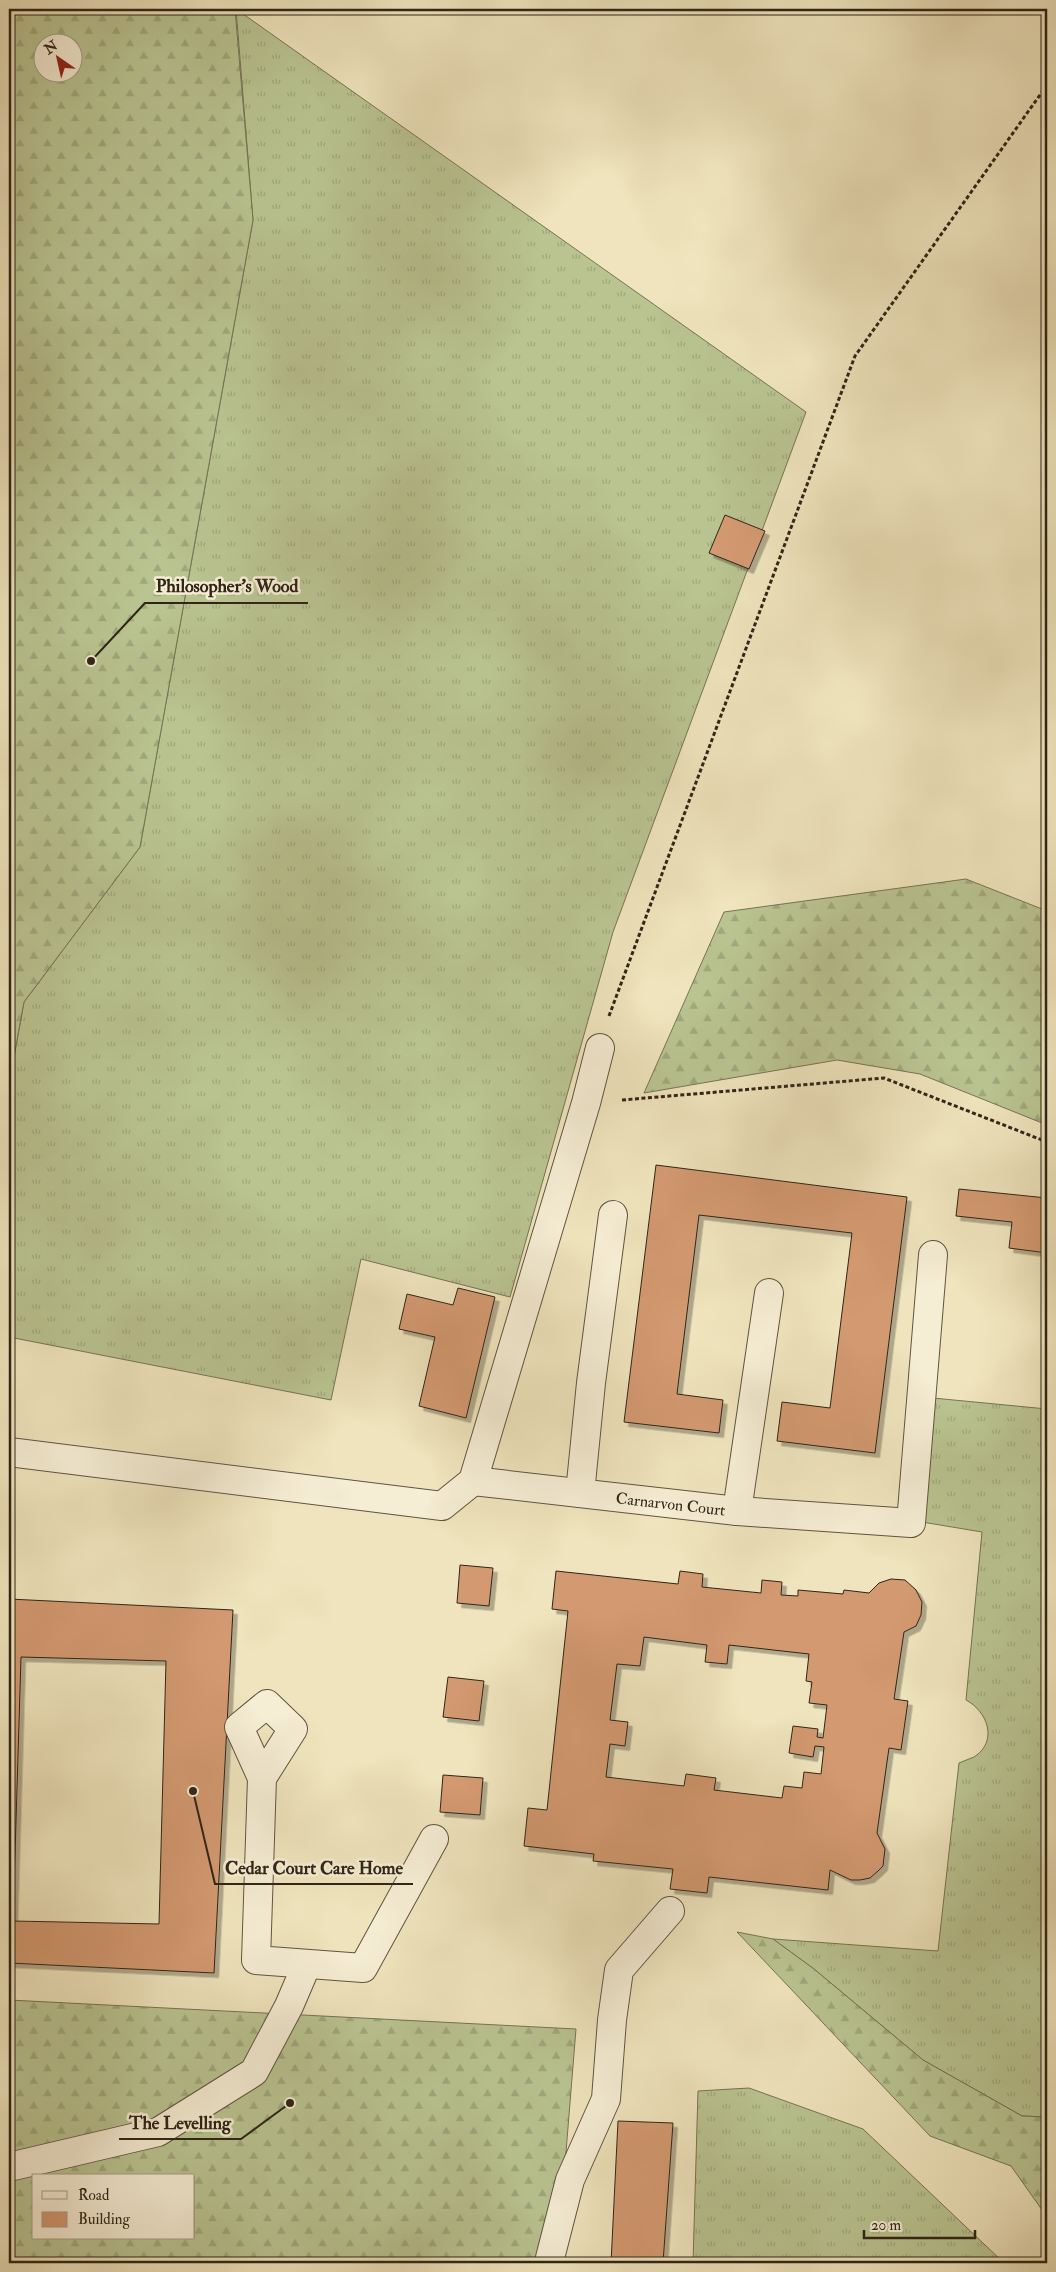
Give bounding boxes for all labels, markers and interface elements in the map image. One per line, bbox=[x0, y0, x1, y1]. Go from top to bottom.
north arrow bbox=[32, 32, 82, 82]
text: N bbox=[40, 37, 61, 59]
callout: Philosopher's Wood bbox=[145, 570, 308, 603]
text: Philosopher's Wood bbox=[156, 575, 298, 598]
street label: Carnarvon Court bbox=[615, 1488, 726, 1521]
callout: Cedar Court Care Home bbox=[215, 1851, 413, 1884]
text: Cedar Court Care Home bbox=[225, 1857, 403, 1880]
callout: The Levelling bbox=[119, 2106, 241, 2139]
text: The Levelling bbox=[128, 2112, 232, 2135]
legend bbox=[32, 2174, 195, 2240]
text: Road bbox=[78, 2186, 110, 2205]
scale bar bbox=[864, 2207, 975, 2239]
text: Building bbox=[78, 2210, 130, 2229]
text: 20 m bbox=[871, 2216, 901, 2235]

